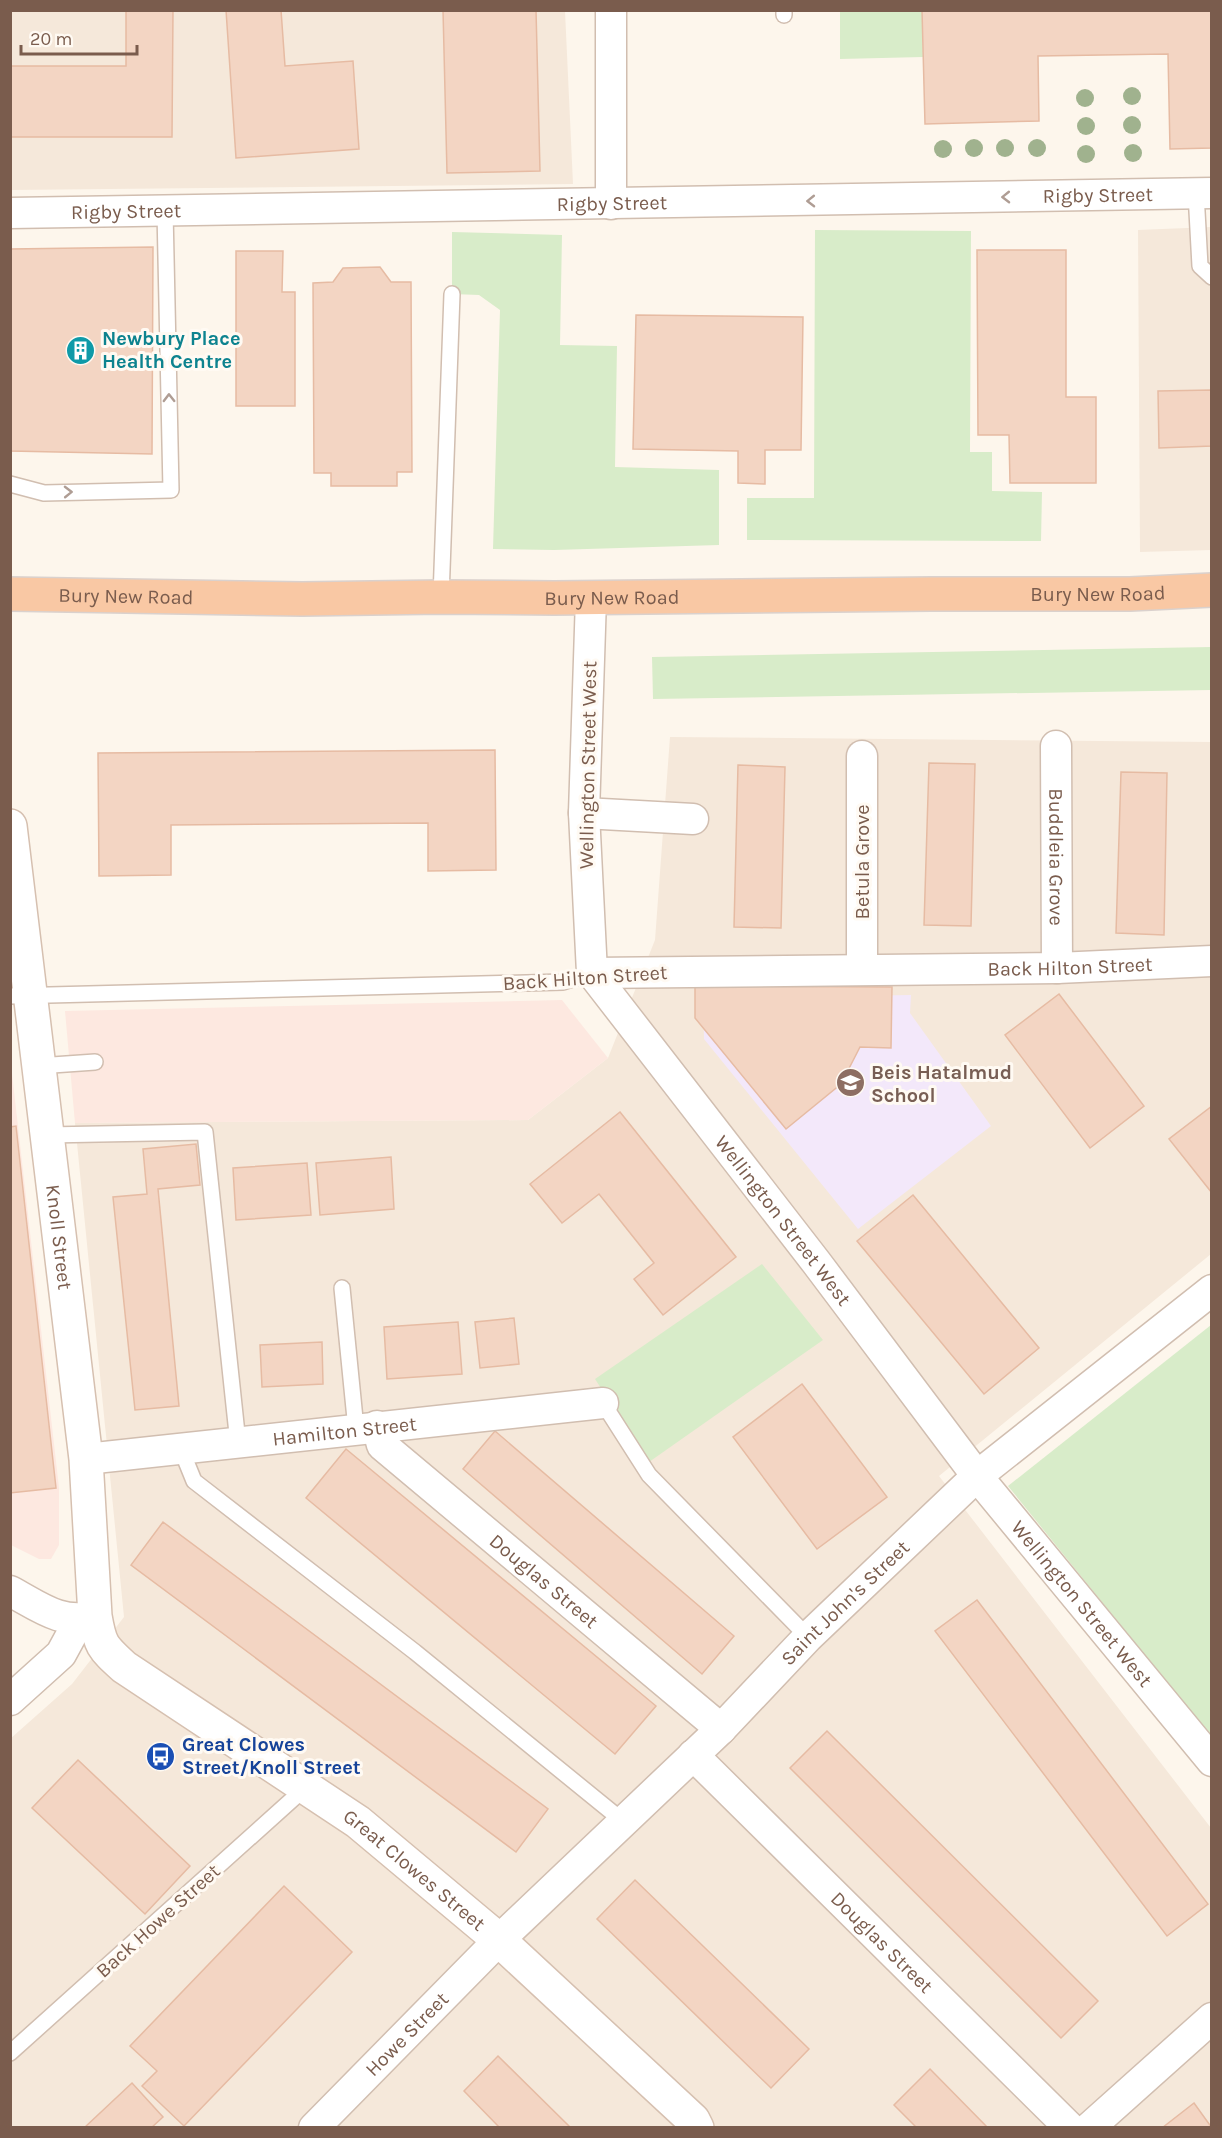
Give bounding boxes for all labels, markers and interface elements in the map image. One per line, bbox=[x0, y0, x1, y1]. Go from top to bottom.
scale bar bbox=[21, 18, 136, 56]
text: 20 m bbox=[30, 28, 72, 50]
street label: Rigby Street bbox=[1042, 182, 1154, 207]
street label: Rigby Street bbox=[557, 191, 668, 215]
one-way arrow bbox=[1002, 191, 1011, 203]
one-way arrow bbox=[807, 194, 816, 207]
street label: Rigby Street bbox=[71, 199, 182, 223]
place label: Newbury Place Health Centre bbox=[102, 327, 241, 373]
building icon: Newbury Place Health Centre bbox=[65, 334, 97, 366]
one-way arrow bbox=[163, 394, 175, 403]
one-way arrow bbox=[63, 486, 72, 498]
street label: Bury New Road bbox=[1030, 581, 1166, 606]
street label: Bury New Road bbox=[58, 583, 194, 609]
street label: Bury New Road bbox=[544, 585, 680, 610]
street label: Wellington Street West bbox=[575, 660, 601, 869]
street label: Buddleia Grove bbox=[1045, 788, 1068, 926]
street label: Betula Grove bbox=[851, 804, 874, 920]
street label: Back Hilton Street bbox=[987, 952, 1153, 980]
street label: Back Hilton Street bbox=[502, 961, 669, 995]
place label: Beis Hatalmud School bbox=[871, 1061, 1012, 1107]
school or university icon: Beis Hatalmud School bbox=[834, 1067, 866, 1099]
street label: Wellington Street West bbox=[711, 1131, 856, 1310]
street label: Knoll Street bbox=[42, 1183, 77, 1292]
street label: Hamilton Street bbox=[271, 1412, 418, 1450]
street label: Wellington Street West bbox=[1007, 1516, 1158, 1692]
street label: Douglas Street bbox=[485, 1529, 603, 1633]
street label: Saint John's Street bbox=[776, 1535, 914, 1670]
place label: Great Clowes Street/Knoll Street bbox=[182, 1733, 361, 1779]
bus stop icon: Great Clowes Street/Knoll Street bbox=[145, 1740, 177, 1772]
street label: Great Clowes Street bbox=[339, 1804, 490, 1935]
street label: Back Howe Street bbox=[91, 1859, 225, 1983]
street label: Douglas Street bbox=[826, 1887, 938, 1998]
street label: Howe Street bbox=[360, 1987, 453, 2081]

